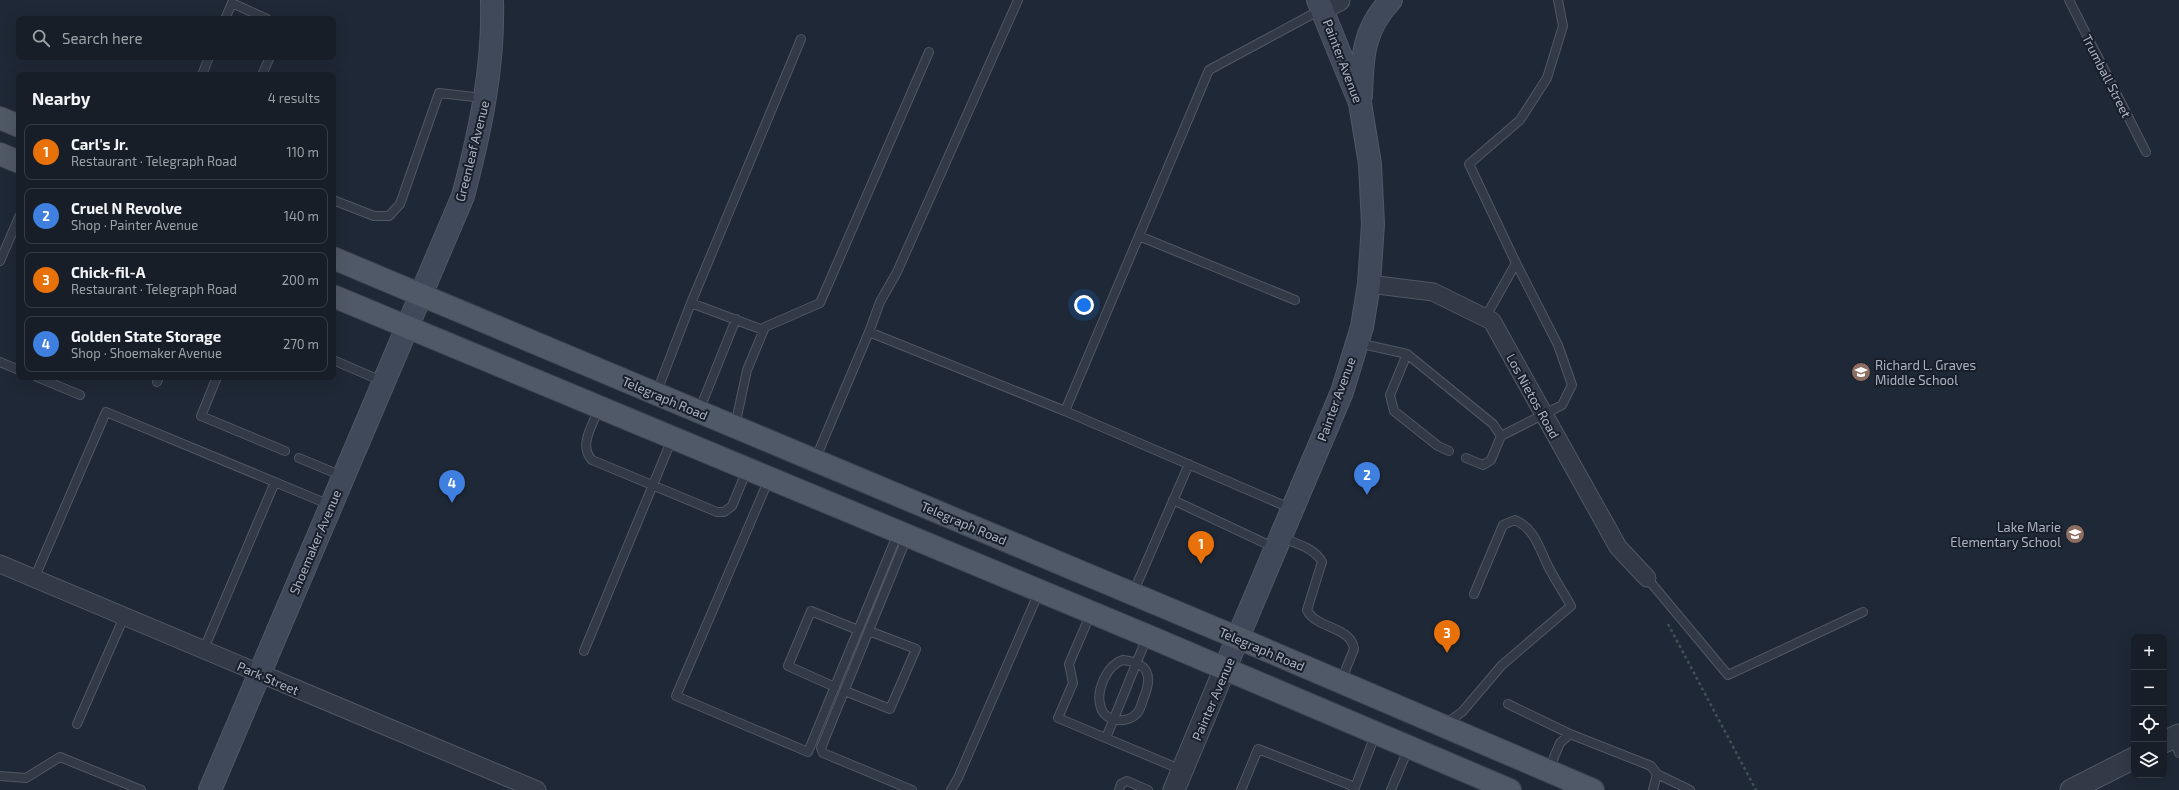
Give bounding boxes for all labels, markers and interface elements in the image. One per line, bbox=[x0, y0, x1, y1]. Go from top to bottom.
search box bbox=[16, 16, 336, 60]
street label: Painter Avenue bbox=[1320, 17, 1366, 105]
icon: search bbox=[30, 27, 52, 49]
text: Search here bbox=[62, 29, 143, 47]
street label: Trumball Street bbox=[2079, 32, 2135, 120]
text: Nearby bbox=[32, 88, 90, 108]
text: 4 results bbox=[268, 90, 320, 106]
street label: Greenleaf Avenue bbox=[452, 99, 492, 203]
text: Carl's Jr. bbox=[71, 135, 128, 153]
text: 1 bbox=[43, 144, 49, 160]
text: 110 m bbox=[287, 144, 319, 160]
text: Restaurant · Telegraph Road bbox=[71, 153, 237, 169]
text: Cruel N Revolve bbox=[71, 199, 182, 217]
text: 2 bbox=[42, 208, 50, 224]
text: 140 m bbox=[284, 208, 319, 224]
text: Shop · Painter Avenue bbox=[71, 217, 198, 233]
text: Chick-fil-A bbox=[71, 263, 146, 281]
text: 3 bbox=[42, 272, 50, 288]
text: 200 m bbox=[282, 272, 319, 288]
text: Restaurant · Telegraph Road bbox=[71, 281, 237, 297]
your location bbox=[1074, 295, 1094, 315]
text: Golden State Storage bbox=[71, 327, 221, 345]
text: 4 bbox=[42, 336, 50, 352]
text: 270 m bbox=[283, 336, 319, 352]
text: Shop · Shoemaker Avenue bbox=[71, 345, 222, 361]
street label: Los Nietos Road bbox=[1503, 351, 1563, 441]
street label: Painter Avenue bbox=[1313, 355, 1359, 443]
place label: Richard L. Graves Middle School bbox=[1875, 357, 1976, 388]
school or university icon: Richard L. Graves Middle School bbox=[1850, 361, 1872, 383]
street label: Telegraph Road bbox=[620, 373, 710, 423]
pin: 2 bbox=[1354, 462, 1380, 495]
pin: 4 bbox=[439, 470, 465, 503]
street label: Shoemaker Avenue bbox=[286, 487, 344, 597]
street label: Telegraph Road bbox=[919, 498, 1009, 548]
place label: Lake Marie Elementary School bbox=[1950, 519, 2061, 550]
school or university icon: Lake Marie Elementary School bbox=[2064, 523, 2086, 545]
pin: 1 bbox=[1188, 531, 1214, 564]
pin: 3 bbox=[1434, 620, 1460, 653]
street label: Telegraph Road bbox=[1217, 624, 1307, 674]
map controls bbox=[2131, 634, 2167, 778]
button: + bbox=[2131, 634, 2167, 670]
street label: Painter Avenue bbox=[1188, 655, 1238, 743]
street label: Park Street bbox=[235, 658, 301, 698]
button: − bbox=[2131, 670, 2167, 706]
button: locate bbox=[2131, 706, 2167, 742]
button: layers bbox=[2131, 742, 2167, 778]

